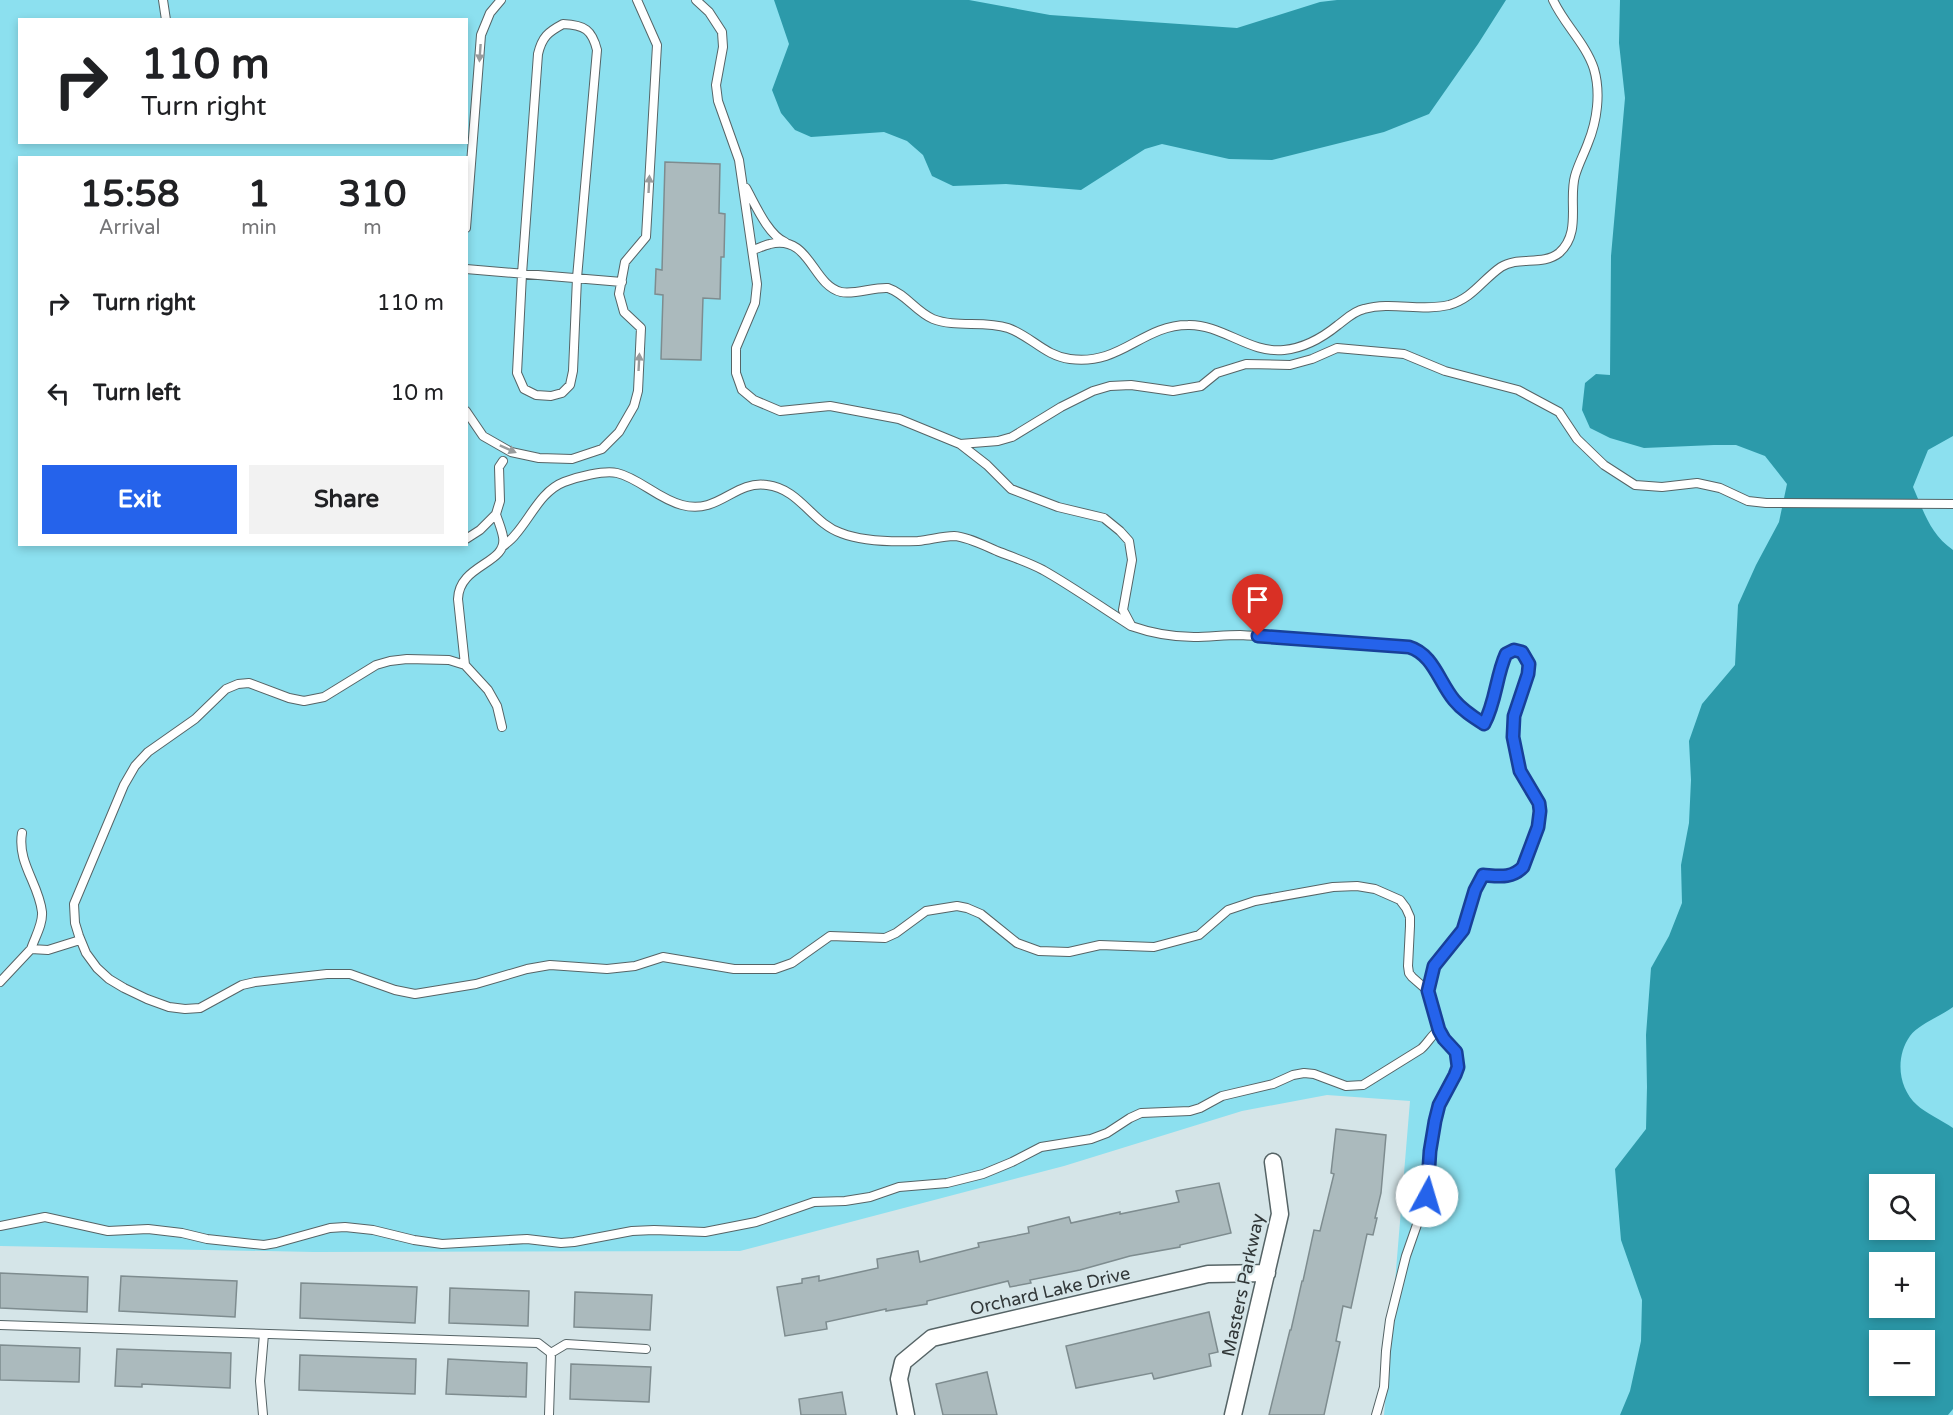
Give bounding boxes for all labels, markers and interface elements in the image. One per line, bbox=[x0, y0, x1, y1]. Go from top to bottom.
text: 110 m bbox=[141, 39, 270, 90]
icon: right bbox=[42, 42, 120, 120]
one-way arrow bbox=[475, 44, 485, 63]
text: Turn right bbox=[141, 90, 267, 123]
text: 15:58 bbox=[80, 173, 180, 216]
text: 1 bbox=[248, 173, 270, 216]
text: 310 bbox=[338, 173, 406, 216]
one-way arrow bbox=[645, 174, 654, 193]
text: Arrival bbox=[99, 216, 161, 240]
text: min bbox=[241, 216, 277, 240]
text: m bbox=[363, 216, 382, 240]
icon: right bbox=[42, 287, 75, 320]
text: Turn right bbox=[93, 290, 195, 316]
text: 110 m bbox=[377, 290, 444, 316]
one-way arrow bbox=[635, 353, 644, 372]
icon: left bbox=[42, 377, 75, 410]
text: Turn left bbox=[93, 380, 181, 406]
text: 10 m bbox=[390, 380, 444, 406]
one-way arrow bbox=[500, 444, 518, 454]
button: Exit bbox=[42, 465, 237, 534]
button: Share bbox=[249, 465, 444, 534]
pin bbox=[1232, 574, 1283, 636]
icon: arrive bbox=[1241, 583, 1274, 616]
position arrow bbox=[1395, 1164, 1459, 1228]
map controls bbox=[1869, 1174, 1935, 1396]
button: search bbox=[1869, 1174, 1935, 1240]
street label: Masters Parkway bbox=[1217, 1211, 1269, 1358]
button: + bbox=[1869, 1252, 1935, 1318]
street label: Orchard Lake Drive bbox=[968, 1262, 1132, 1320]
button: − bbox=[1869, 1330, 1935, 1396]

